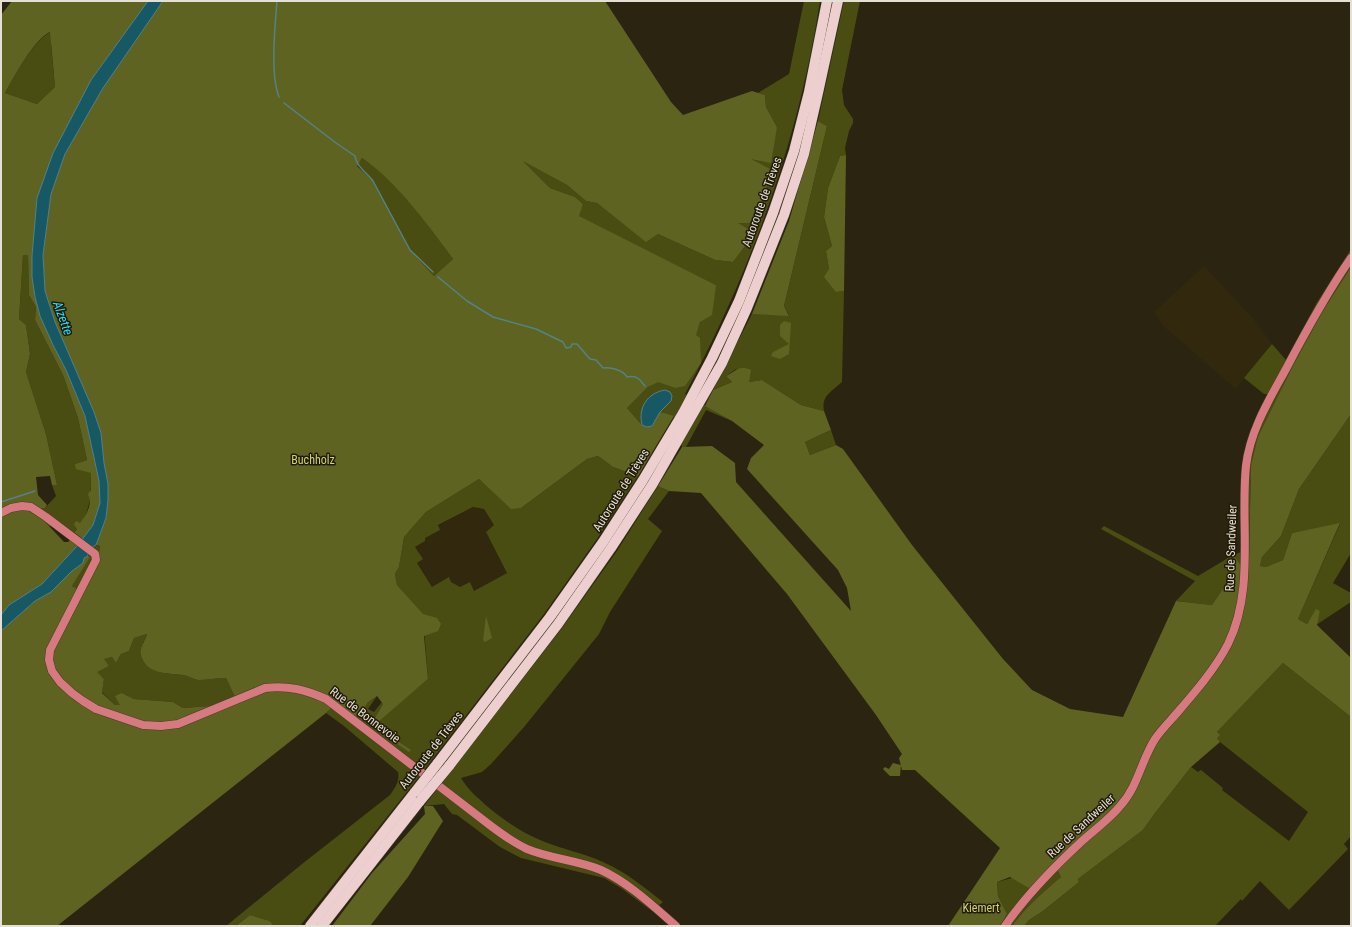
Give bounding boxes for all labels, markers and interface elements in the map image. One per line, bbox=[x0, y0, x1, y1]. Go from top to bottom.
street label: Autoroute de Trèves bbox=[739, 155, 785, 249]
water label: Alzette bbox=[50, 298, 76, 337]
street label: Autoroute de Trèves bbox=[590, 446, 652, 534]
park label: Buchholz bbox=[291, 453, 335, 467]
street label: Rue de Sandweiler bbox=[1222, 504, 1240, 592]
street label: Rue de Bonnevoie bbox=[327, 684, 403, 746]
street label: Autoroute de Trèves bbox=[396, 708, 466, 792]
street label: Rue de Sandweiler bbox=[1044, 791, 1118, 861]
park label: Kiemert bbox=[962, 901, 1000, 915]

